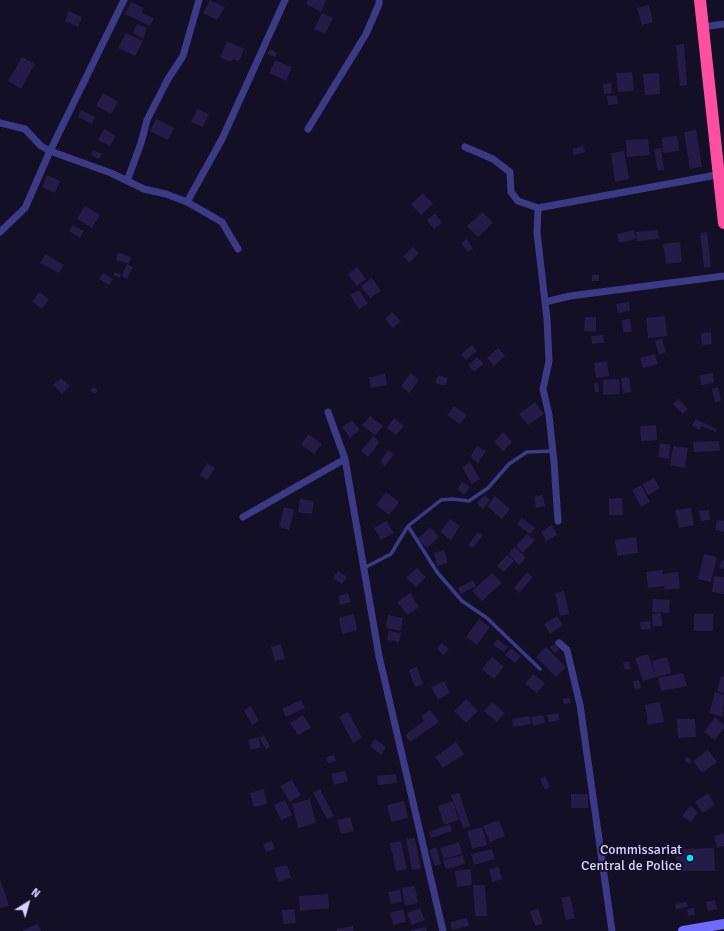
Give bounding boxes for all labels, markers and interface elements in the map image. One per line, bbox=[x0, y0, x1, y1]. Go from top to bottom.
place label: Commissariat Central de Police bbox=[581, 842, 682, 874]
marker: Commissariat Central de Police bbox=[685, 853, 695, 863]
north arrow bbox=[8, 883, 48, 923]
text: N bbox=[29, 886, 42, 901]

